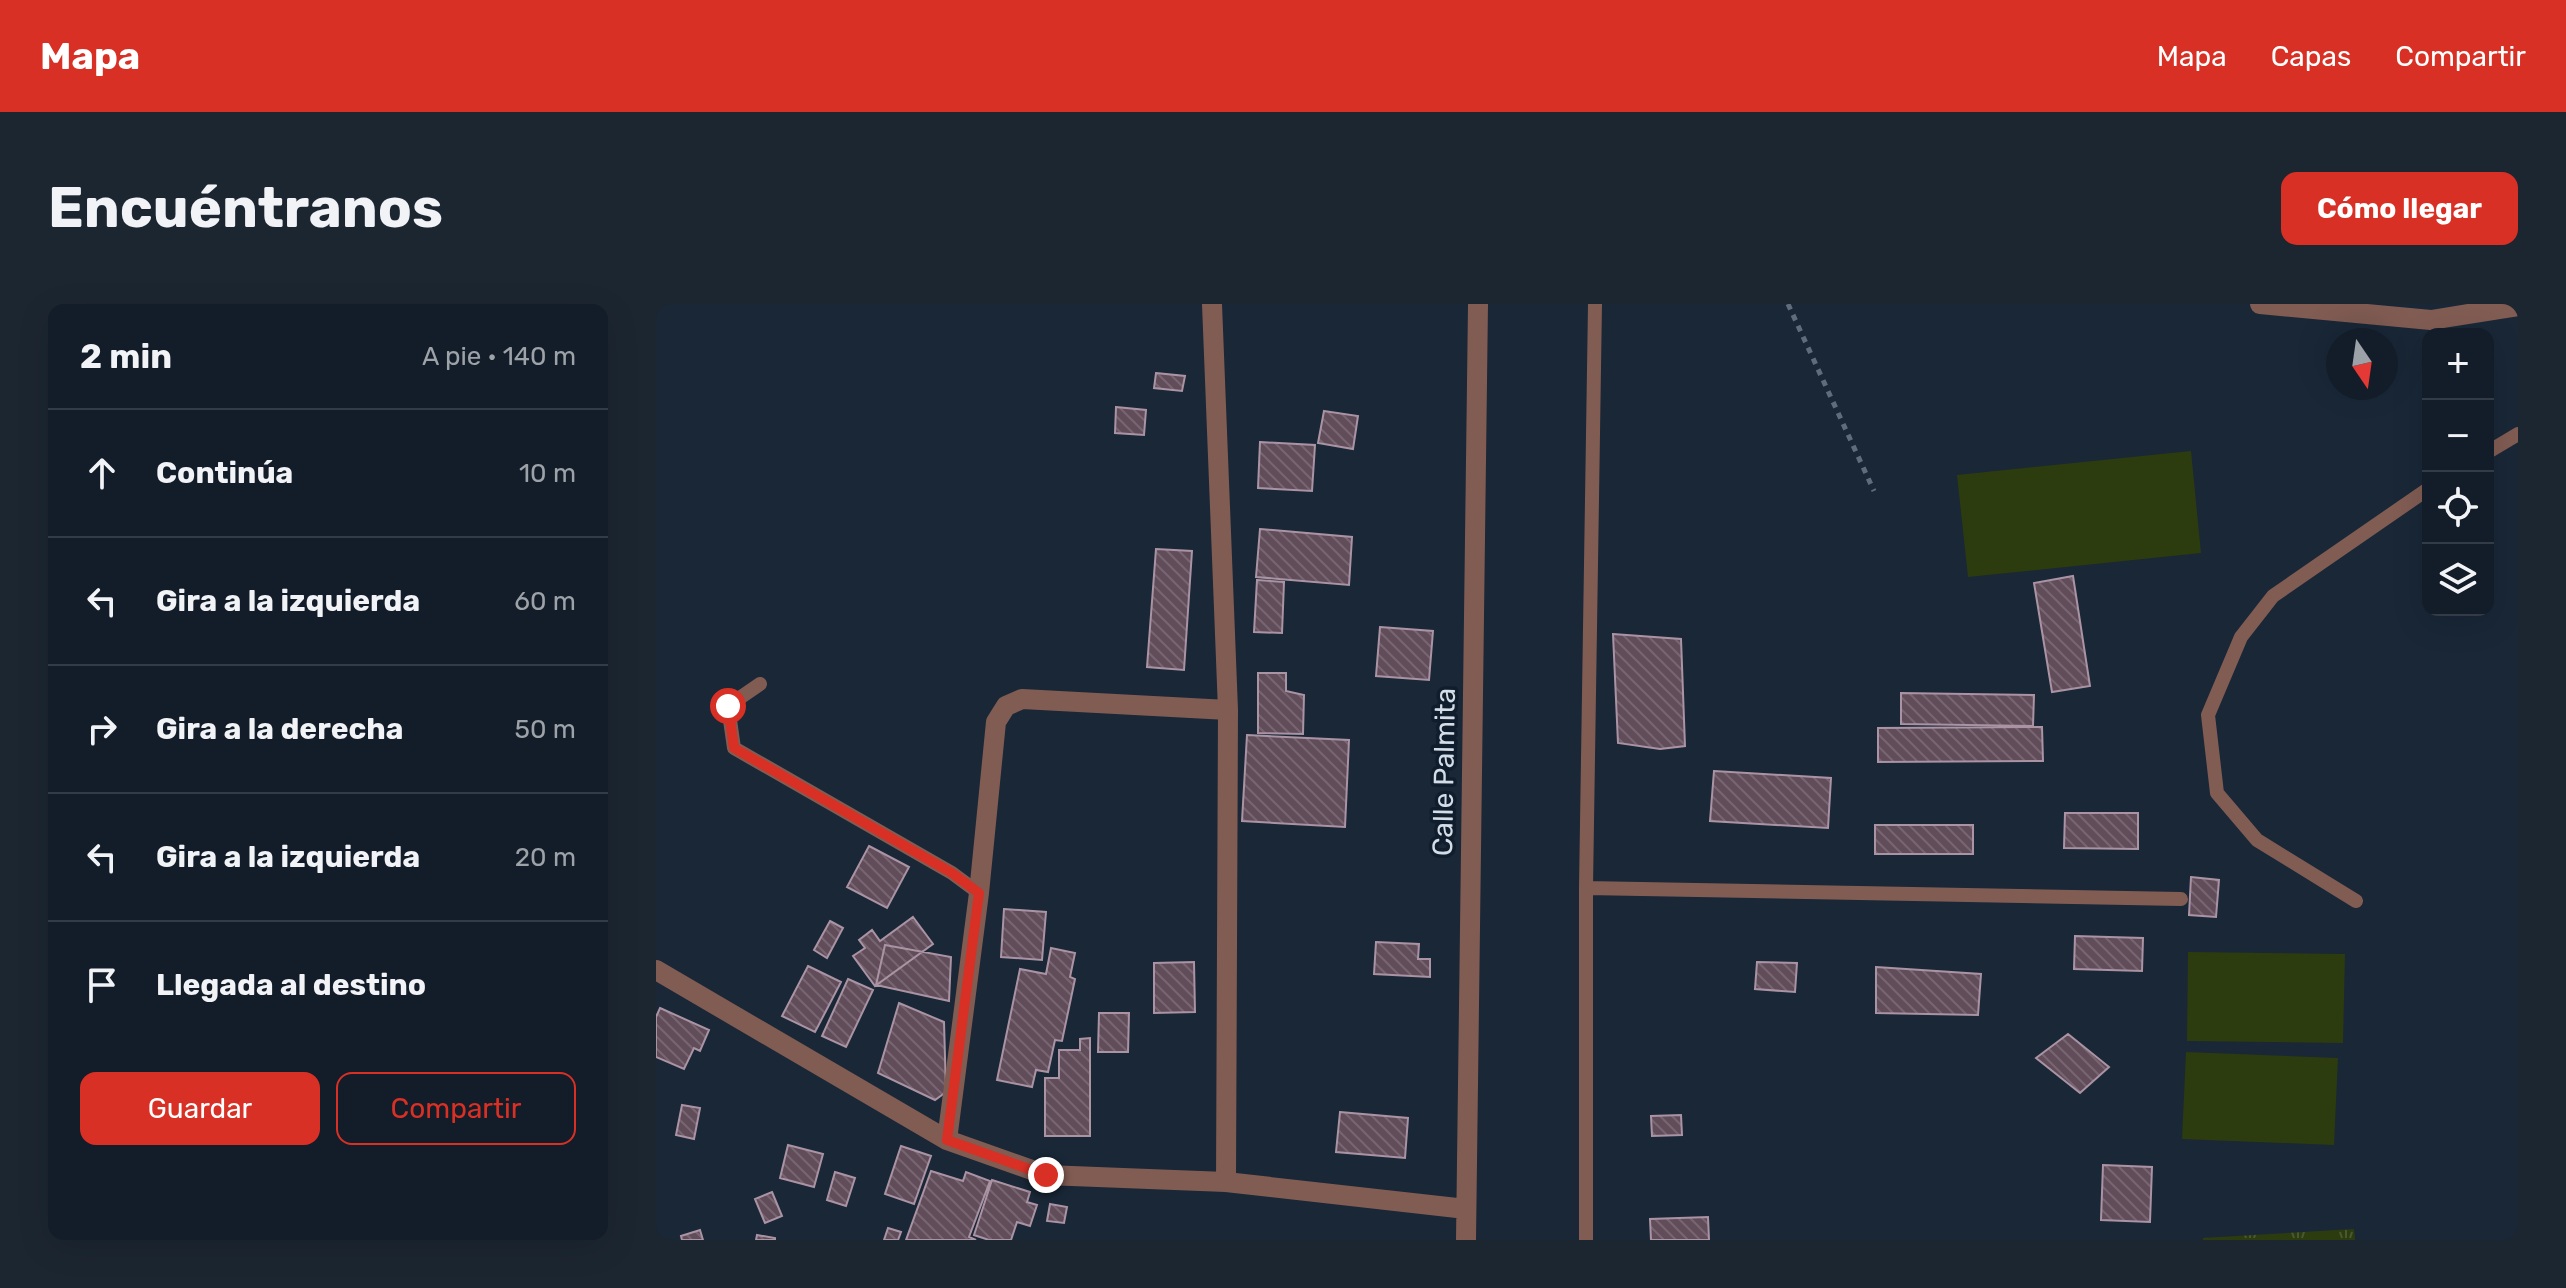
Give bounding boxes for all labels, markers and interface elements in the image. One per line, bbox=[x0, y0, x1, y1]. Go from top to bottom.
text: Mapa bbox=[40, 33, 140, 79]
text: Mapa bbox=[2157, 40, 2227, 73]
text: Capas bbox=[2271, 40, 2351, 73]
text: Compartir bbox=[2395, 40, 2526, 73]
button: Cómo llegar bbox=[2281, 172, 2518, 245]
text: Encuéntranos bbox=[48, 175, 443, 241]
north arrow bbox=[2326, 328, 2398, 400]
map controls bbox=[2422, 328, 2494, 616]
button: + bbox=[2422, 328, 2494, 400]
text: 2 min bbox=[80, 336, 172, 377]
text: A pie · 140 m bbox=[422, 341, 576, 372]
button: − bbox=[2422, 400, 2494, 472]
icon: ahead bbox=[80, 451, 124, 495]
text: Continúa bbox=[156, 455, 293, 491]
text: 10 m bbox=[519, 458, 576, 489]
button: locate bbox=[2422, 472, 2494, 544]
button: layers bbox=[2422, 544, 2494, 616]
icon: left bbox=[80, 579, 124, 623]
text: Gira a la izquierda bbox=[156, 583, 420, 619]
text: 60 m bbox=[514, 586, 576, 617]
route start bbox=[710, 688, 746, 724]
street label: Calle Palmita bbox=[1426, 688, 1462, 856]
icon: right bbox=[80, 707, 124, 751]
text: Gira a la derecha bbox=[156, 711, 403, 747]
text: 50 m bbox=[515, 714, 576, 745]
icon: left bbox=[80, 835, 124, 879]
text: Gira a la izquierda bbox=[156, 839, 420, 875]
text: 20 m bbox=[515, 842, 576, 873]
icon: arrive bbox=[80, 963, 124, 1007]
text: Llegada al destino bbox=[156, 967, 426, 1003]
button: Guardar bbox=[80, 1072, 320, 1145]
button: Compartir bbox=[336, 1072, 576, 1145]
route end bbox=[1028, 1157, 1064, 1193]

